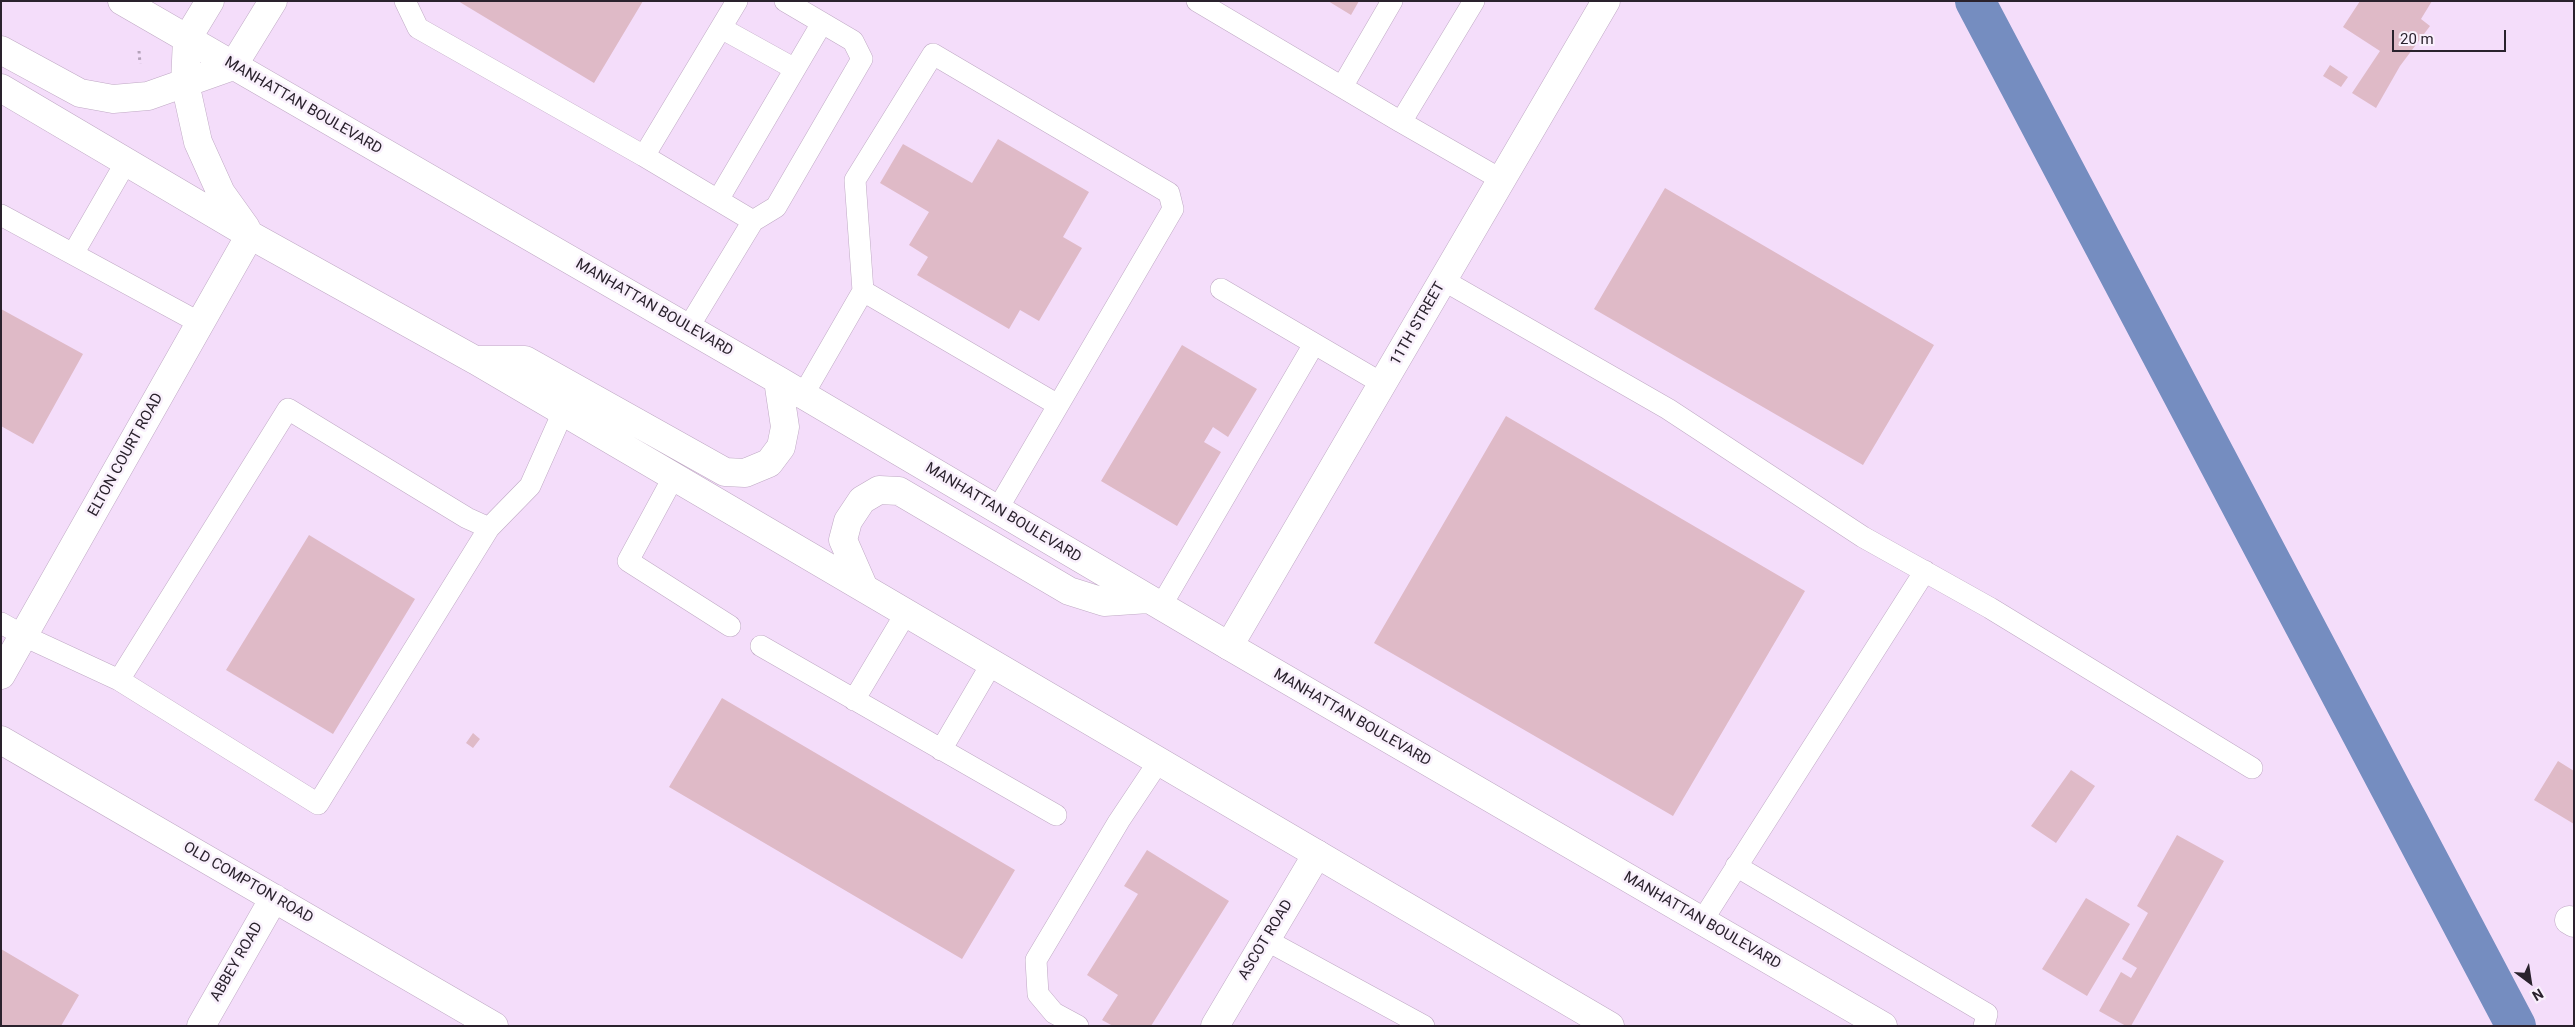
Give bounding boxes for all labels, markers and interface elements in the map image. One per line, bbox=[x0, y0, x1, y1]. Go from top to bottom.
scale bar bbox=[2395, 20, 2509, 52]
text: 20 m bbox=[2400, 30, 2434, 48]
street label: MANHATTAN BOULEVARD bbox=[221, 53, 385, 159]
street label: MANHATTAN BOULEVARD bbox=[572, 255, 736, 361]
street label: 11TH STREET bbox=[1387, 279, 1449, 369]
street label: ELTON COURT ROAD bbox=[85, 390, 167, 520]
street label: MANHATTAN BOULEVARD bbox=[922, 459, 1084, 567]
street label: MANHATTAN BOULEVARD bbox=[1270, 665, 1434, 771]
street label: OLD COMPTON ROAD bbox=[180, 838, 316, 928]
street label: MANHATTAN BOULEVARD bbox=[1620, 868, 1784, 974]
street label: ASCOT ROAD bbox=[1235, 897, 1297, 983]
street label: ABBEY ROAD bbox=[207, 919, 267, 1005]
north arrow bbox=[2505, 957, 2555, 1007]
text: N bbox=[2529, 985, 2546, 1004]

